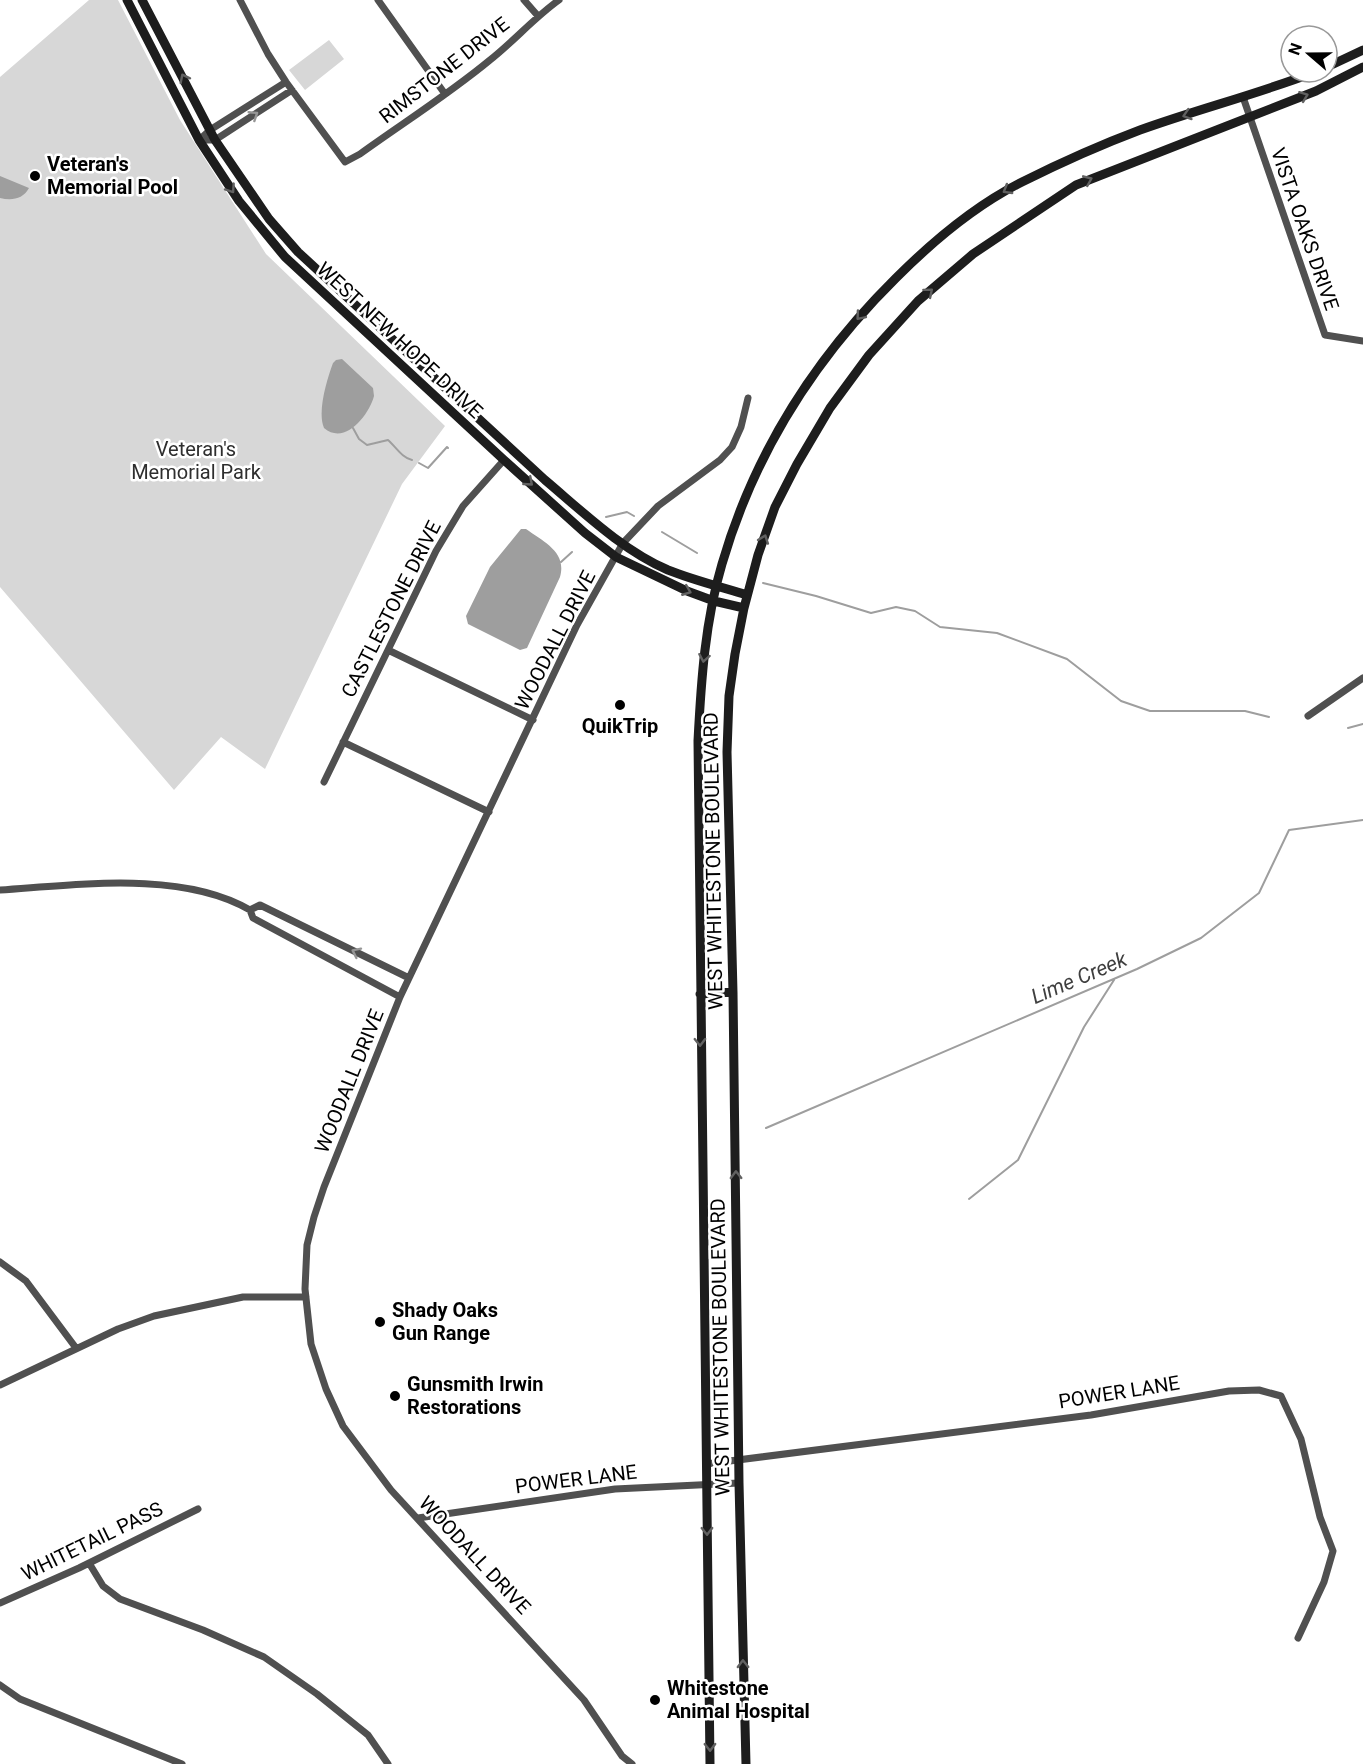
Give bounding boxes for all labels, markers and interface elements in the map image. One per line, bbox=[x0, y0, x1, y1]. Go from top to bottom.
street label: RIMSTONE DRIVE bbox=[374, 12, 514, 128]
north arrow bbox=[1279, 24, 1339, 84]
text: N bbox=[1285, 40, 1306, 58]
one-way arrow bbox=[180, 73, 191, 84]
one-way arrow bbox=[1299, 90, 1309, 103]
one-way arrow bbox=[1182, 108, 1193, 120]
one-way arrow bbox=[247, 111, 258, 122]
street label: VISTA OAKS DRIVE bbox=[1266, 145, 1344, 313]
place label: Veteran's Memorial Pool bbox=[47, 152, 178, 199]
marker: Veteran's Memorial Pool bbox=[28, 169, 42, 183]
one-way arrow bbox=[1082, 175, 1093, 187]
one-way arrow bbox=[224, 182, 235, 193]
one-way arrow bbox=[1003, 183, 1013, 194]
street label: WEST NEW HOPE DRIVE bbox=[312, 257, 488, 423]
one-way arrow bbox=[922, 288, 933, 299]
one-way arrow bbox=[856, 309, 867, 320]
park label: Veteran's Memorial Park bbox=[131, 437, 262, 484]
one-way arrow bbox=[522, 474, 533, 485]
street label: CASTLESTONE DRIVE bbox=[336, 517, 446, 701]
one-way arrow bbox=[756, 534, 769, 545]
street label: WOODALL DRIVE bbox=[510, 567, 600, 713]
one-way arrow bbox=[681, 584, 692, 596]
one-way arrow bbox=[698, 653, 711, 663]
marker: QuikTrip bbox=[613, 698, 627, 712]
street label: WEST WHITESTONE BOULEVARD bbox=[698, 712, 728, 1010]
place label: QuikTrip bbox=[582, 714, 658, 738]
water label: Lime Creek bbox=[1028, 947, 1131, 1009]
one-way arrow bbox=[352, 948, 363, 960]
street label: WOODALL DRIVE bbox=[309, 1006, 389, 1156]
one-way arrow bbox=[694, 1038, 706, 1047]
one-way arrow bbox=[730, 1170, 742, 1179]
street label: WEST WHITESTONE BOULEVARD bbox=[705, 1198, 735, 1496]
place label: Shady Oaks Gun Range bbox=[392, 1298, 498, 1345]
marker: Shady Oaks Gun Range bbox=[373, 1315, 387, 1329]
street label: POWER LANE bbox=[1057, 1371, 1181, 1413]
place label: Gunsmith Irwin Restorations bbox=[407, 1372, 543, 1419]
marker: Gunsmith Irwin Restorations bbox=[388, 1389, 402, 1403]
street label: POWER LANE bbox=[514, 1460, 638, 1498]
street label: WOODALL DRIVE bbox=[414, 1491, 536, 1619]
street label: WHITETAIL PASS bbox=[17, 1496, 167, 1586]
one-way arrow bbox=[701, 1527, 713, 1536]
one-way arrow bbox=[737, 1659, 750, 1668]
place label: Whitestone Animal Hospital bbox=[667, 1676, 810, 1723]
marker: Whitestone Animal Hospital bbox=[648, 1693, 662, 1707]
one-way arrow bbox=[704, 1742, 716, 1751]

